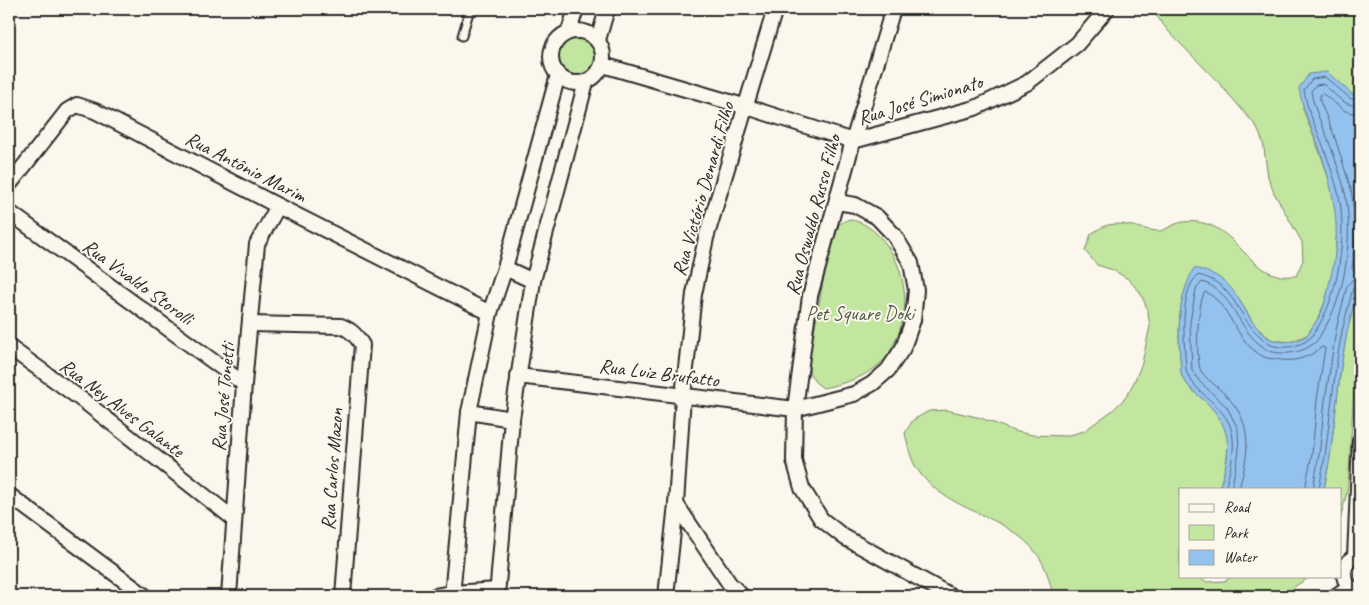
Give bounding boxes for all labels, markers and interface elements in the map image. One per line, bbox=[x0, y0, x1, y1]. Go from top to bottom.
street label: Rua José Simionato bbox=[855, 69, 987, 131]
street label: Rua Victório Denardi Filho bbox=[666, 98, 740, 279]
street label: Rua Antônio Marim bbox=[181, 126, 311, 209]
street label: Rua Oswaldo Russo Filho bbox=[780, 130, 847, 298]
street label: Rua Vivaldo Storolli bbox=[78, 233, 200, 332]
park label: Pet Square Doki bbox=[806, 301, 916, 326]
street label: Rua José Tonetti bbox=[206, 340, 240, 452]
street label: Rua Ney Alves Galante bbox=[55, 353, 190, 464]
street label: Rua Luiz Brufatto bbox=[598, 353, 721, 393]
street label: Rua Carlos Mazon bbox=[315, 406, 349, 531]
legend bbox=[1179, 488, 1342, 578]
text: Road bbox=[1224, 498, 1251, 517]
text: Park bbox=[1224, 524, 1249, 543]
text: Water bbox=[1224, 548, 1258, 567]

